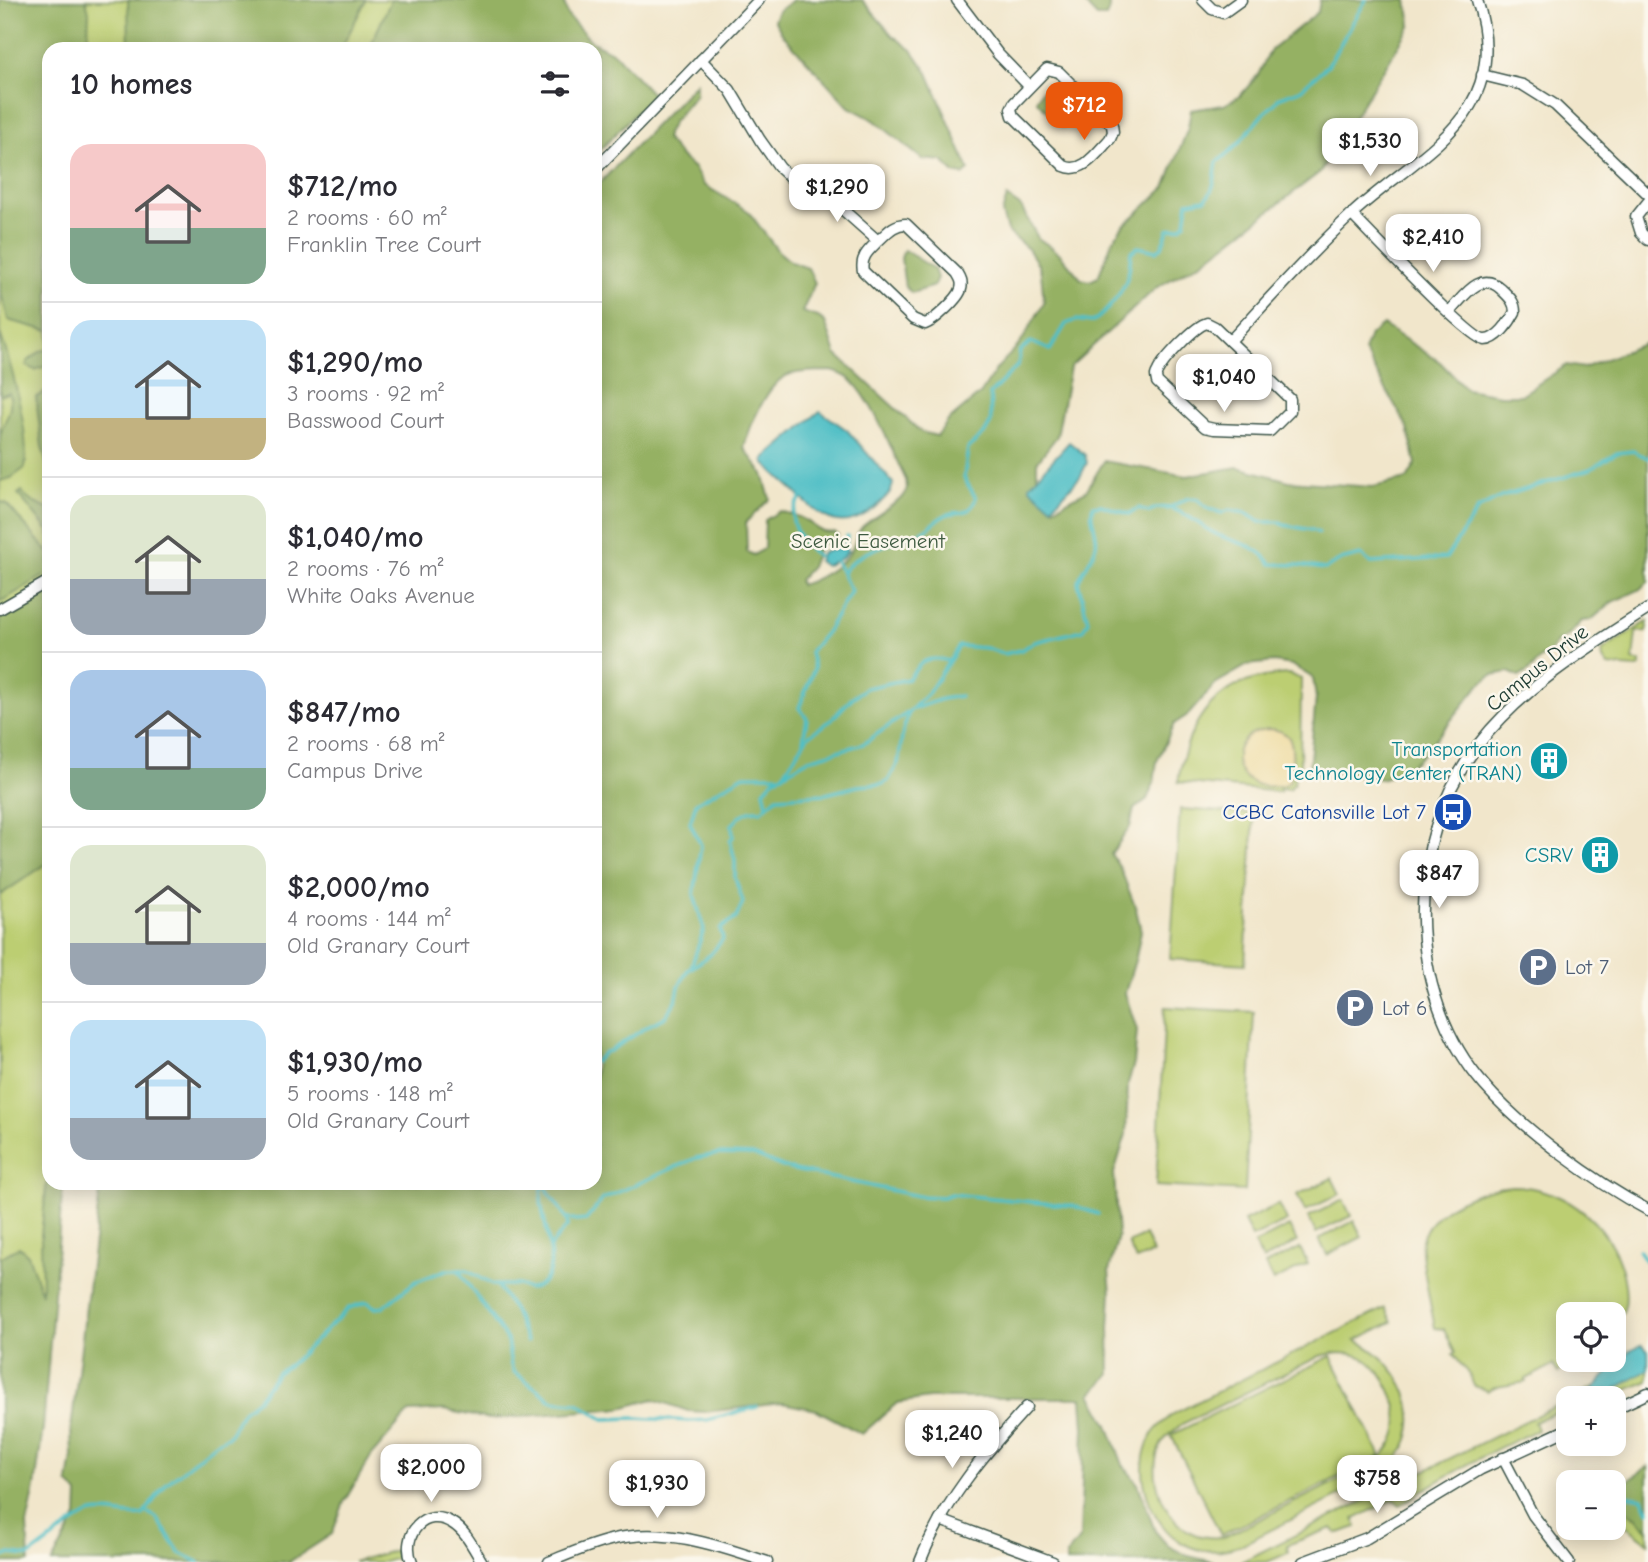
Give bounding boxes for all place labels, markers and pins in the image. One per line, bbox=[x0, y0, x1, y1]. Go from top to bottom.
pin: $712 bbox=[1043, 82, 1125, 142]
pin: $1,530 bbox=[1313, 118, 1427, 178]
pin: $1,290 bbox=[780, 164, 894, 224]
pin: $2,410 bbox=[1376, 215, 1490, 274]
pin: $1,040 bbox=[1167, 354, 1281, 414]
place label: Transportation Technology Center (TRAN) bbox=[1285, 737, 1522, 785]
building icon: Transportation Technology Center (TRAN) bbox=[1528, 740, 1570, 782]
bus stop icon: CCBC Catonsville Lot 7 bbox=[1432, 791, 1474, 833]
place label: CCBC Catonsville Lot 7 bbox=[1222, 800, 1426, 824]
building icon: CSRV bbox=[1579, 834, 1621, 876]
place label: CSRV bbox=[1525, 843, 1574, 867]
pin: $847 bbox=[1398, 850, 1480, 910]
parking icon: Lot 7 bbox=[1517, 946, 1559, 988]
place label: Lot 7 bbox=[1565, 955, 1609, 979]
parking icon: Lot 6 bbox=[1334, 987, 1376, 1029]
place label: Lot 6 bbox=[1382, 996, 1427, 1020]
pin: $1,240 bbox=[895, 1410, 1009, 1470]
pin: $2,000 bbox=[374, 1444, 488, 1504]
pin: $758 bbox=[1336, 1456, 1418, 1515]
pin: $1,930 bbox=[600, 1460, 714, 1520]

